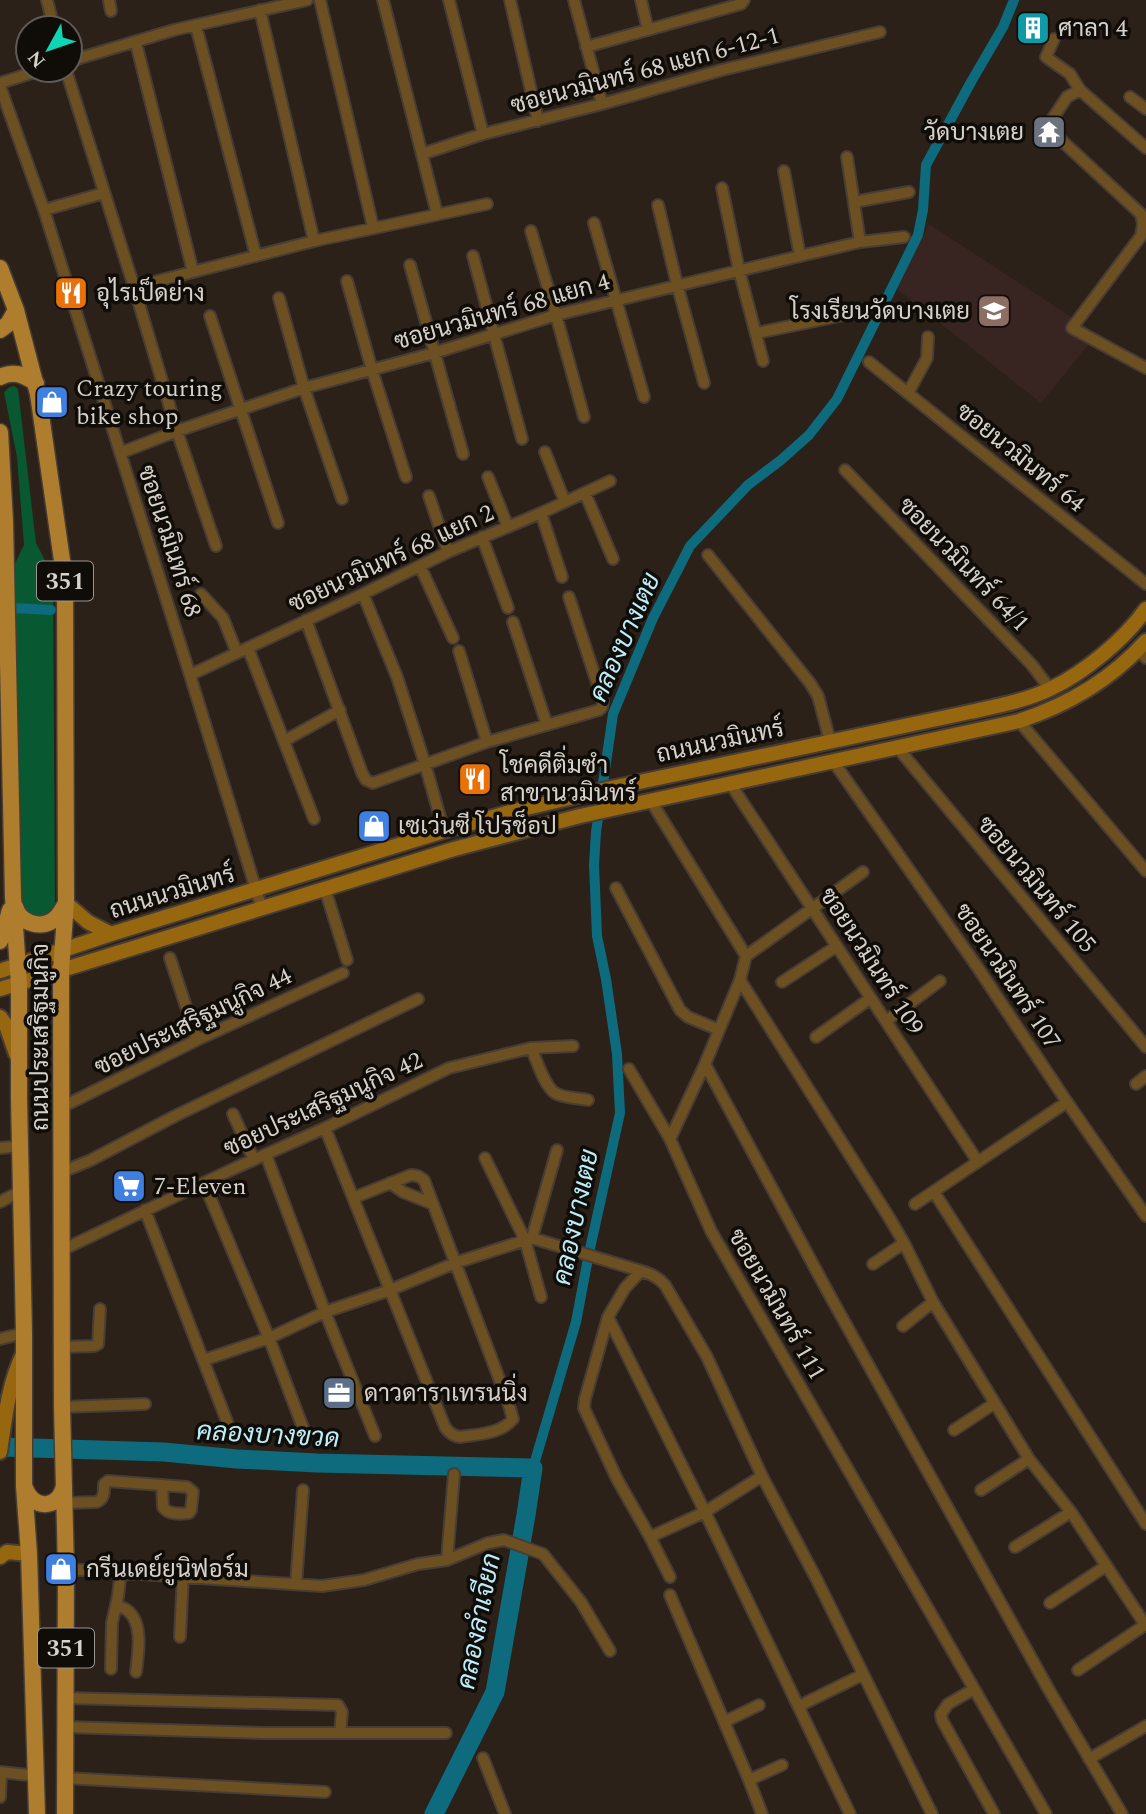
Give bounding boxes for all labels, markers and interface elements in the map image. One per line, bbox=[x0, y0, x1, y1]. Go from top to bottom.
building icon: ศาลา 4 bbox=[1014, 9, 1052, 47]
place label: ศาลา 4 bbox=[1058, 11, 1128, 47]
north arrow bbox=[14, 14, 84, 84]
street label: ซอยนวมินทร์ 68 แยก 6-12-1 bbox=[507, 18, 784, 124]
text: N bbox=[21, 44, 53, 74]
temple icon: วัดบางเตย bbox=[1030, 113, 1068, 151]
place label: วัดบางเตย bbox=[924, 115, 1024, 151]
street label: ซอยนวมินทร์ 68 แยก 4 bbox=[390, 264, 614, 360]
restaurant icon: อุไรเป็ดย่าง bbox=[52, 274, 90, 312]
place label: อุไรเป็ดย่าง bbox=[96, 276, 205, 312]
school or university icon: โรงเรียนวัดบางเตย bbox=[975, 292, 1013, 330]
place label: โรงเรียนวัดบางเตย bbox=[788, 294, 970, 330]
place label: Crazy touring bike shop bbox=[76, 371, 223, 435]
shop icon: Crazy touring bike shop bbox=[33, 383, 71, 421]
street label: ซอยนวมินทร์ 64 bbox=[948, 394, 1093, 521]
street label: ซอยนวมินทร์ 68 bbox=[128, 461, 211, 622]
street label: ซอยนวมินทร์ 64/1 bbox=[889, 489, 1037, 640]
street label: ซอยนวมินทร์ 68 แยก 2 bbox=[283, 495, 500, 622]
road number: 351 bbox=[37, 562, 93, 600]
water label: คลองบางเตย bbox=[579, 566, 671, 708]
street label: ถนนนวมินทร์ bbox=[653, 711, 787, 773]
place label: โชคดีติ่มซำ สาขานวมินทร์ bbox=[498, 745, 636, 812]
restaurant icon: โชคดีติ่มซำ สาขานวมินทร์ bbox=[456, 760, 494, 798]
shop icon: เซเว่นซี โปรช็อป bbox=[355, 807, 393, 845]
street label: ซอยนวมินทร์ 105 bbox=[968, 808, 1105, 961]
place label: เซเว่นซี โปรช็อป bbox=[398, 809, 557, 845]
street label: ถนนนวมินทร์ bbox=[105, 857, 239, 929]
street label: ซอยนวมินทร์ 109 bbox=[810, 881, 932, 1042]
street label: ซอยนวมินทร์ 107 bbox=[945, 896, 1070, 1057]
street label: ถนนประเสริฐมนูกิจ bbox=[23, 943, 59, 1131]
street label: ซอยประเสริฐมนูกิจ 44 bbox=[89, 958, 298, 1085]
street label: ซอยประเสริฐมนูกิจ 42 bbox=[218, 1043, 429, 1167]
water label: คลองบางเตย bbox=[542, 1146, 610, 1289]
supermarket icon: 7-Eleven bbox=[110, 1167, 148, 1205]
place label: 7-Eleven bbox=[154, 1169, 246, 1205]
street label: ซอยนวมินทร์ 111 bbox=[718, 1222, 834, 1387]
place label: ดาวดาราเทรนนิ่ง bbox=[364, 1373, 528, 1412]
office icon: ดาวดาราเทรนนิ่ง bbox=[320, 1374, 358, 1412]
water label: คลองบางขวด bbox=[195, 1411, 340, 1459]
shop icon: กรีนเดย์ยูนิฟอร์ม bbox=[42, 1550, 80, 1588]
water label: คลองลำเจียก bbox=[446, 1550, 512, 1693]
place label: กรีนเดย์ยูนิฟอร์ม bbox=[86, 1552, 249, 1588]
road number: 351 bbox=[38, 1628, 94, 1667]

